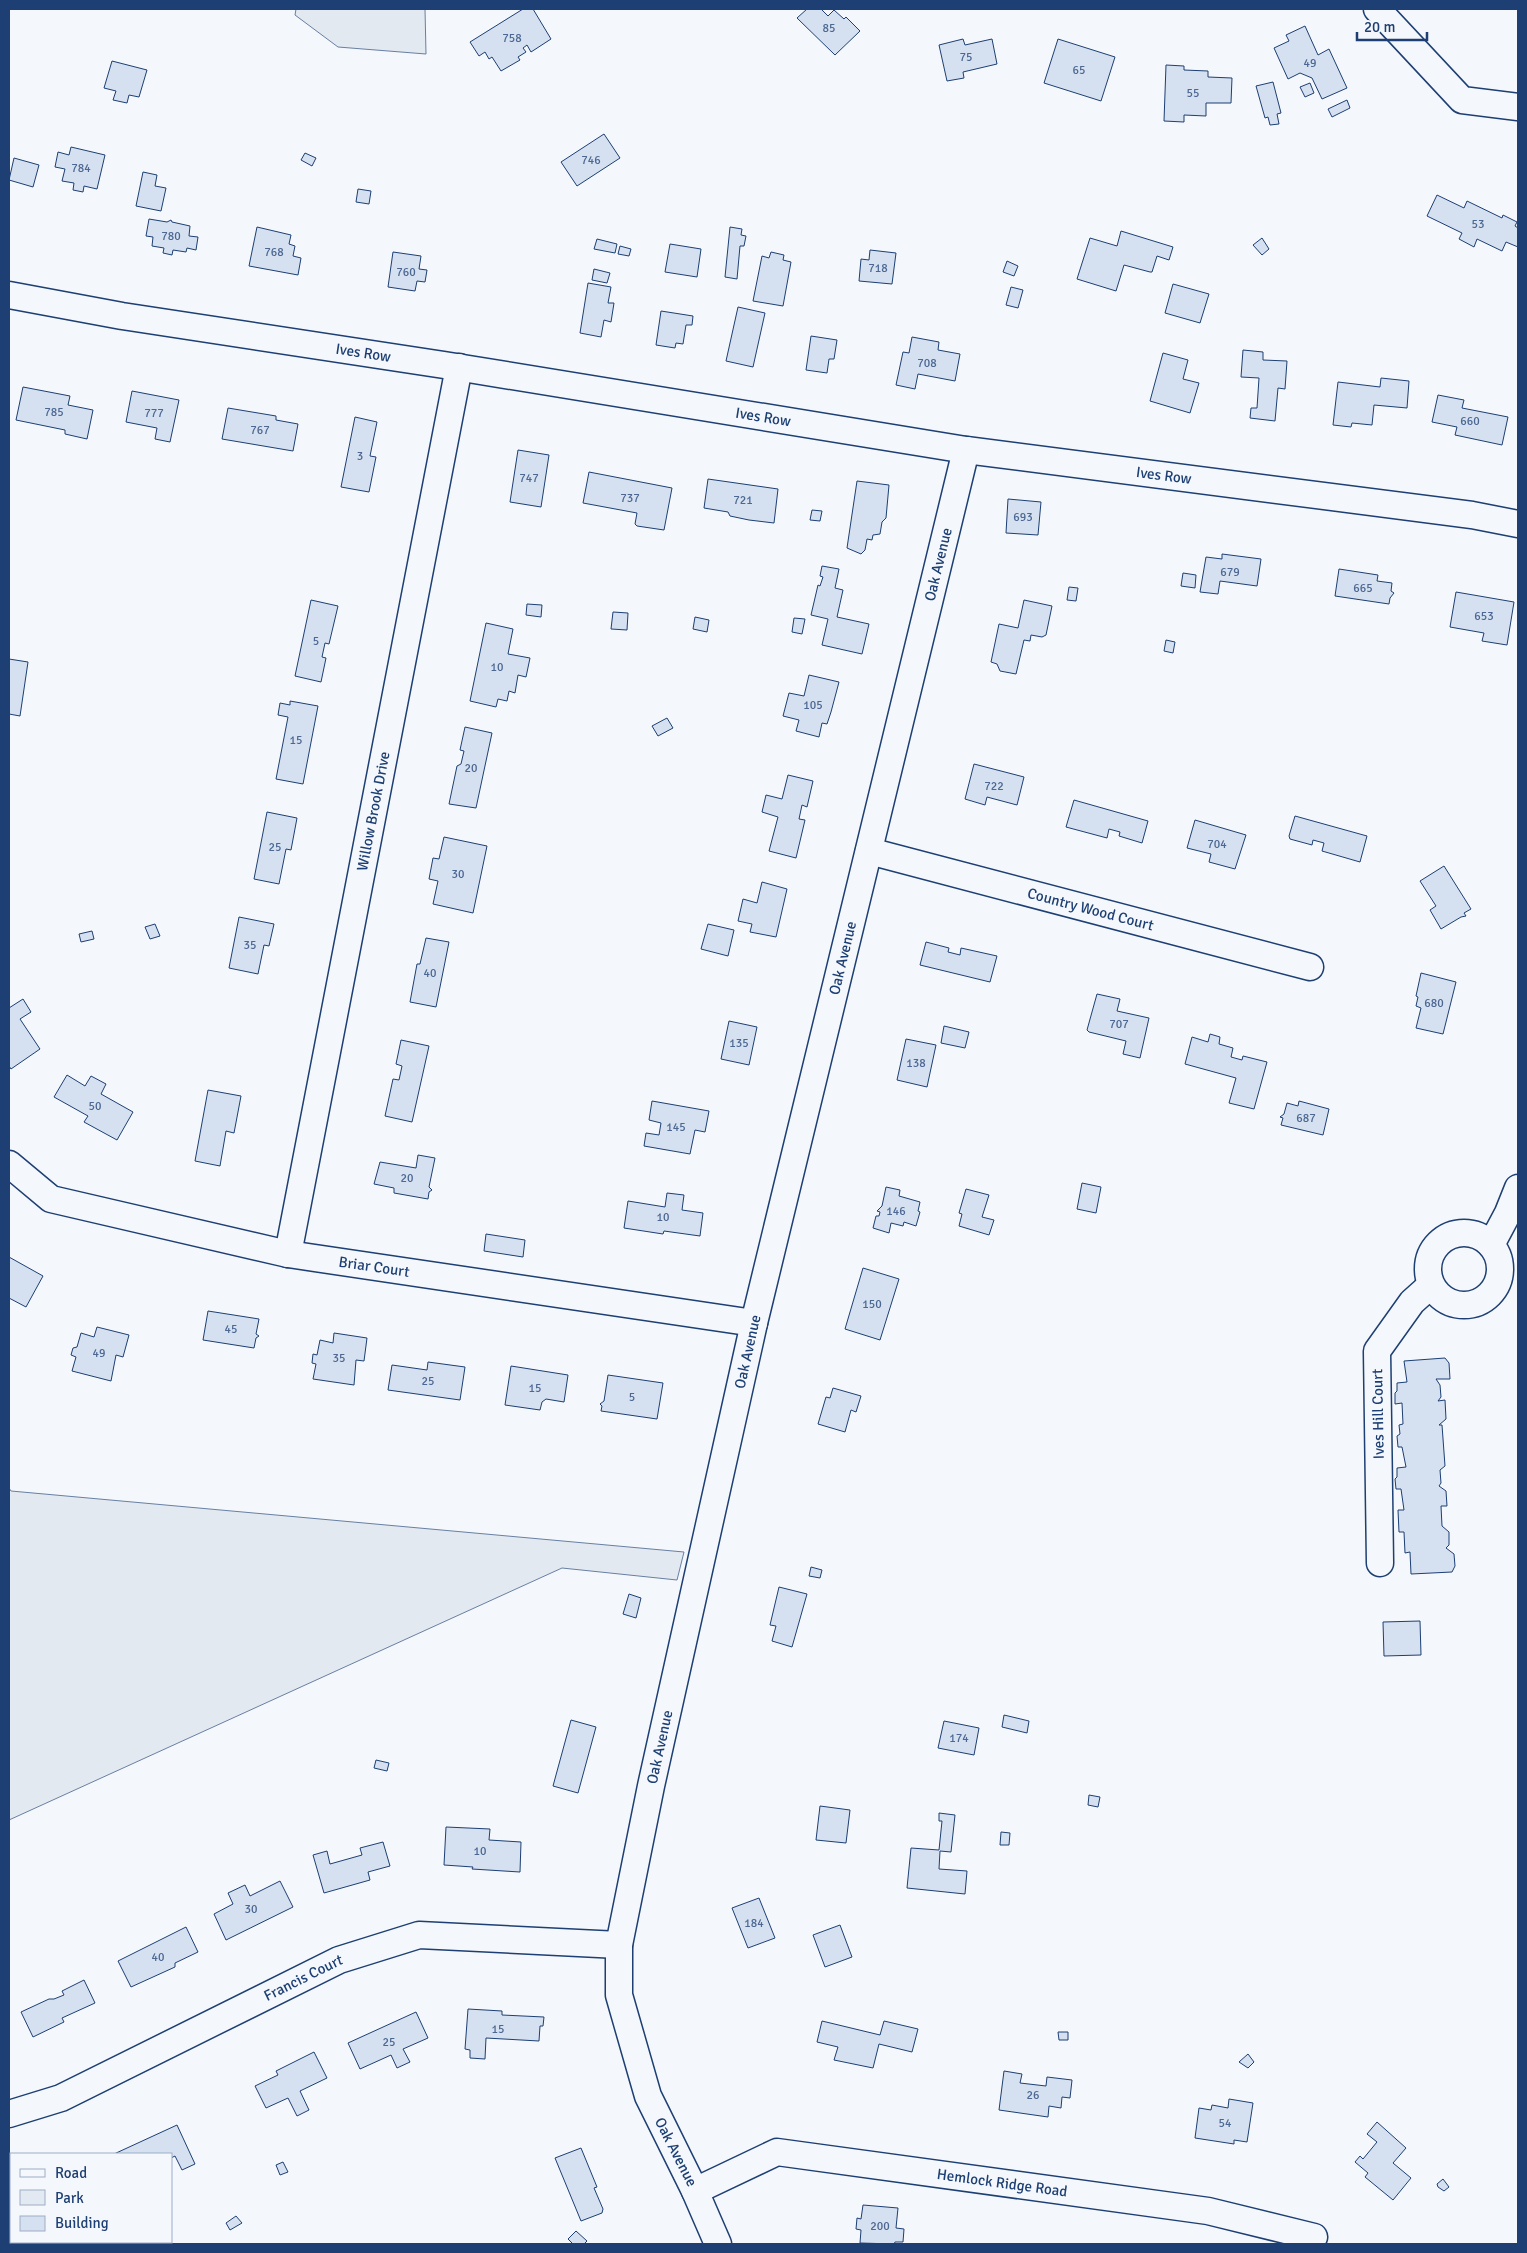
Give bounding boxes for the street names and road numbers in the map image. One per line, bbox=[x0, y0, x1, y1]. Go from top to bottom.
street label: Ives Row bbox=[334, 340, 392, 366]
street label: Ives Row bbox=[734, 404, 792, 430]
street label: Ives Row bbox=[1135, 463, 1193, 488]
street label: Oak Avenue bbox=[921, 526, 956, 603]
street label: Willow Brook Drive bbox=[353, 750, 394, 872]
street label: Country Wood Court bbox=[1025, 884, 1156, 934]
street label: Oak Avenue bbox=[825, 919, 860, 997]
street label: Briar Court bbox=[338, 1253, 411, 1281]
street label: Oak Avenue bbox=[731, 1313, 765, 1390]
street label: Ives Hill Court bbox=[1368, 1369, 1388, 1459]
street label: Oak Avenue bbox=[643, 1708, 677, 1786]
street label: Francis Court bbox=[261, 1950, 345, 2005]
street label: Oak Avenue bbox=[651, 2114, 701, 2190]
street label: Hemlock Ridge Road bbox=[936, 2165, 1069, 2201]

